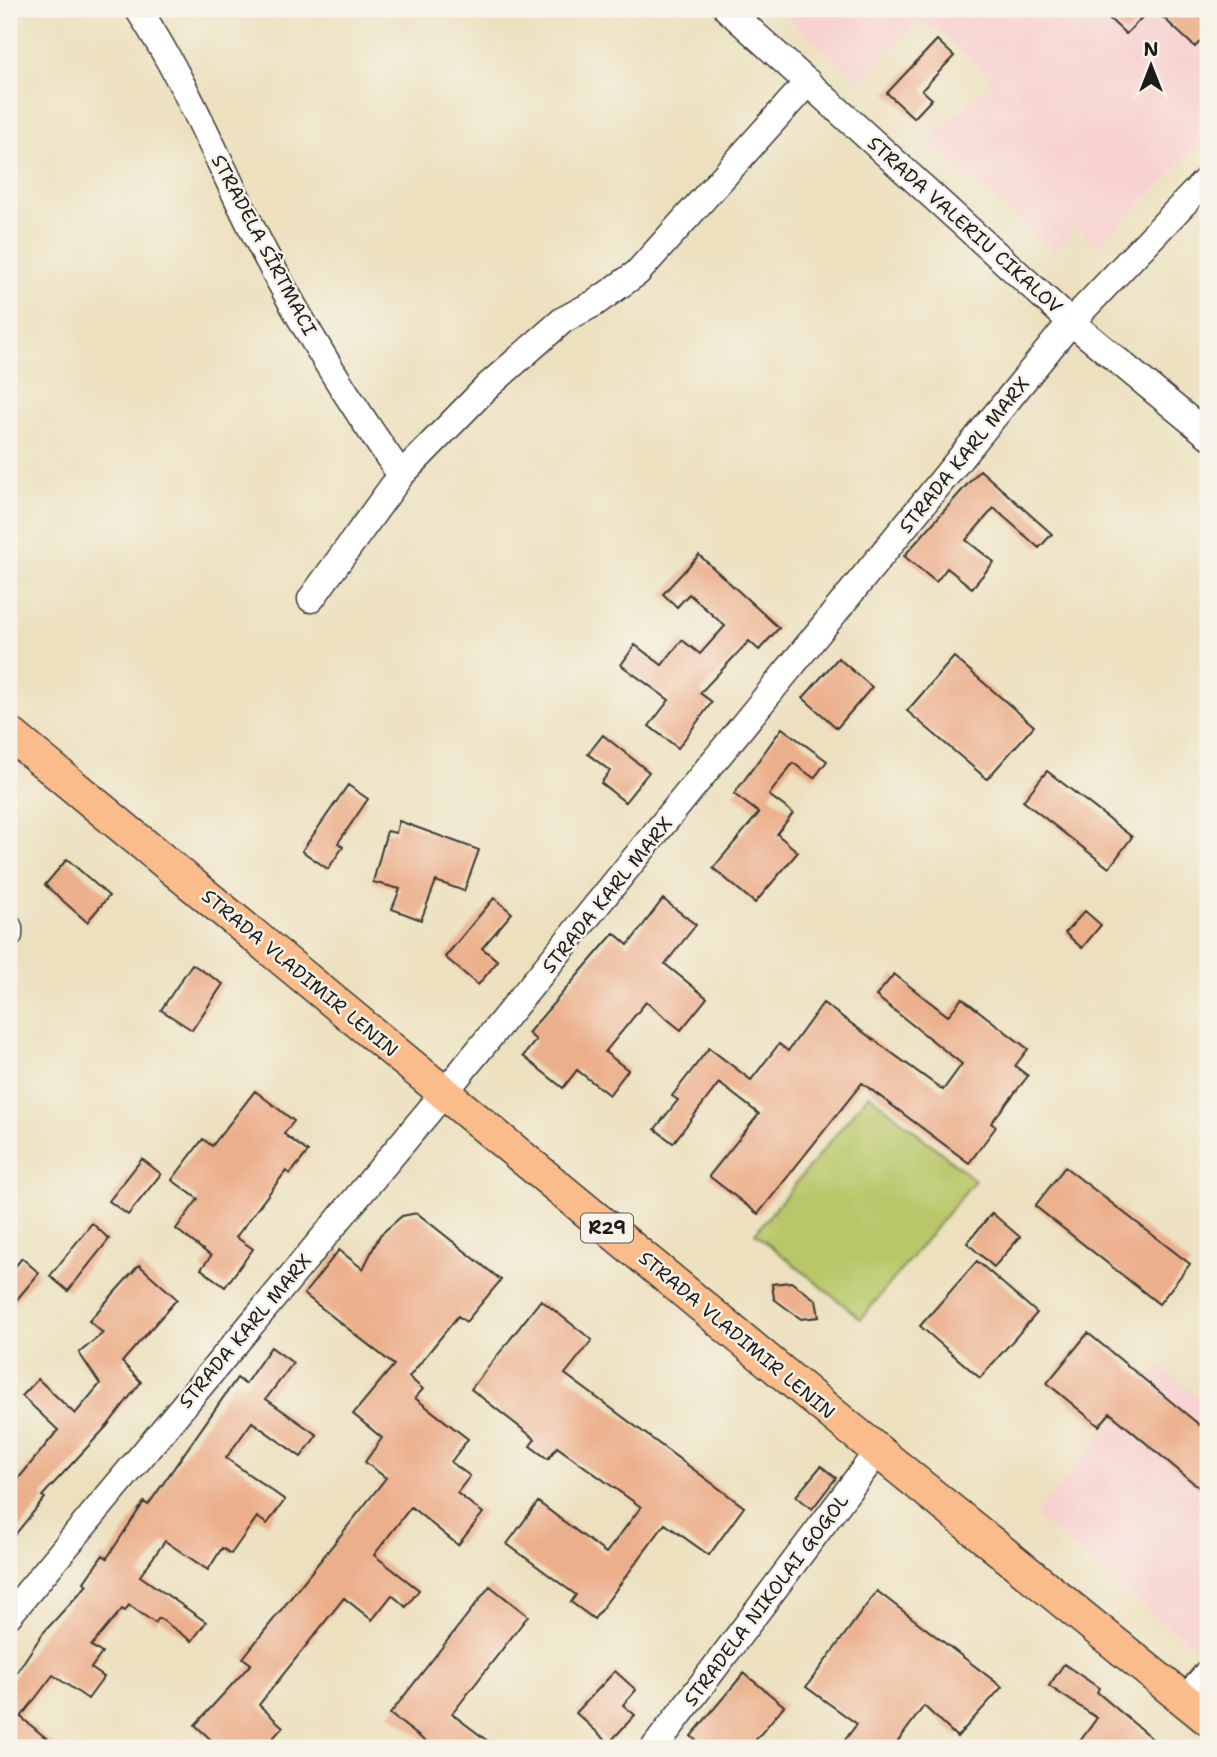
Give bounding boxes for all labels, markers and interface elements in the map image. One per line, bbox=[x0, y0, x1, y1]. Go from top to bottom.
north arrow bbox=[1116, 32, 1186, 102]
text: N bbox=[1143, 37, 1159, 62]
street label: STRADA VALERIU CIKALOV bbox=[862, 131, 1068, 319]
street label: STRADELA SÎRTMACI bbox=[206, 150, 323, 340]
street label: STRADA KARL MARX bbox=[893, 372, 1035, 538]
street label: STRADA KARL MARX bbox=[536, 812, 678, 978]
street label: STRADA VLADIMIR LENIN bbox=[197, 883, 403, 1063]
road number: R29 bbox=[581, 1213, 633, 1242]
street label: STRADA VLADIMIR LENIN bbox=[634, 1245, 840, 1425]
street label: STRADA KARL MARX bbox=[173, 1249, 317, 1413]
street label: STRADELA NIKOLAI GOGOL bbox=[678, 1489, 854, 1711]

